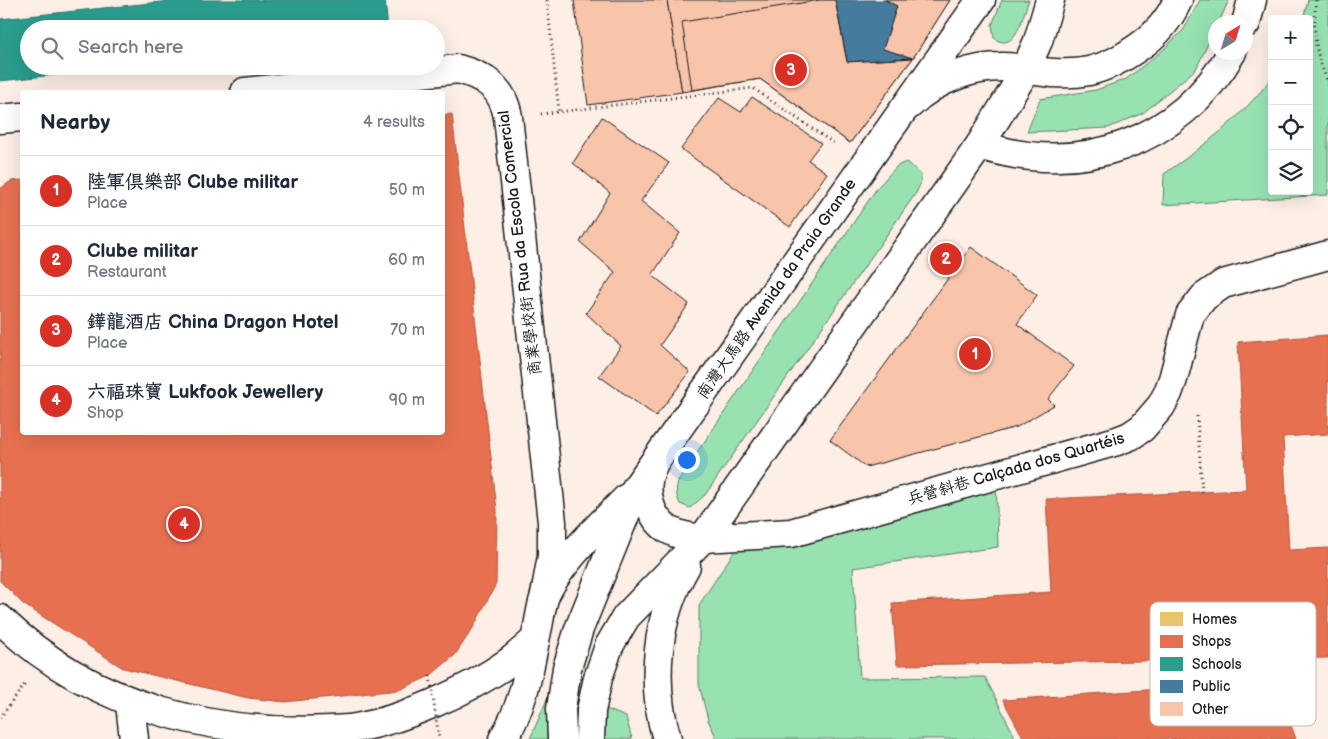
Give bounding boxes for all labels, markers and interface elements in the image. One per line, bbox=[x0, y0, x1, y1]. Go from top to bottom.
north arrow bbox=[1208, 15, 1253, 60]
map controls bbox=[1268, 15, 1313, 195]
button: + bbox=[1268, 15, 1313, 60]
search box bbox=[20, 20, 445, 75]
icon: search bbox=[38, 34, 66, 62]
text: Search here bbox=[78, 36, 183, 59]
pin: 3 bbox=[775, 51, 807, 89]
button: − bbox=[1268, 60, 1313, 105]
button: locate bbox=[1268, 105, 1313, 150]
street label: 商業學校街 Rua da Escola Comercial bbox=[494, 109, 546, 377]
text: Nearby bbox=[40, 110, 110, 135]
text: 4 results bbox=[363, 113, 425, 132]
button: layers bbox=[1268, 150, 1313, 195]
text: 陸軍俱樂部 Clube militar bbox=[87, 171, 298, 194]
street label: 南灣大馬路 Avenida da Praia Grande bbox=[693, 175, 861, 403]
text: 1 bbox=[53, 181, 59, 200]
text: 50 m bbox=[389, 181, 425, 200]
text: Place bbox=[87, 194, 128, 213]
text: Clube militar bbox=[87, 240, 198, 263]
pin: 2 bbox=[930, 240, 962, 278]
text: 2 bbox=[51, 251, 61, 270]
text: 60 m bbox=[388, 251, 425, 270]
text: Restaurant bbox=[87, 263, 167, 282]
text: 鏵龍酒店 China Dragon Hotel bbox=[87, 311, 339, 334]
text: 3 bbox=[51, 321, 61, 340]
text: 70 m bbox=[390, 321, 425, 340]
text: Place bbox=[87, 334, 128, 353]
pin: 1 bbox=[959, 335, 991, 373]
text: 六福珠寶 Lukfook Jewellery bbox=[87, 381, 323, 404]
text: 4 bbox=[51, 391, 61, 410]
text: 90 m bbox=[389, 391, 425, 410]
text: Shop bbox=[87, 404, 124, 423]
street label: 兵營斜巷 Calçada dos Quartéis bbox=[905, 429, 1127, 509]
your location bbox=[674, 447, 700, 473]
pin: 4 bbox=[168, 505, 200, 543]
legend bbox=[1150, 602, 1316, 726]
text: Homes bbox=[1192, 611, 1237, 628]
text: Shops bbox=[1192, 633, 1231, 650]
text: Schools bbox=[1192, 656, 1242, 673]
text: Public bbox=[1192, 678, 1230, 695]
text: Other bbox=[1192, 701, 1229, 718]

